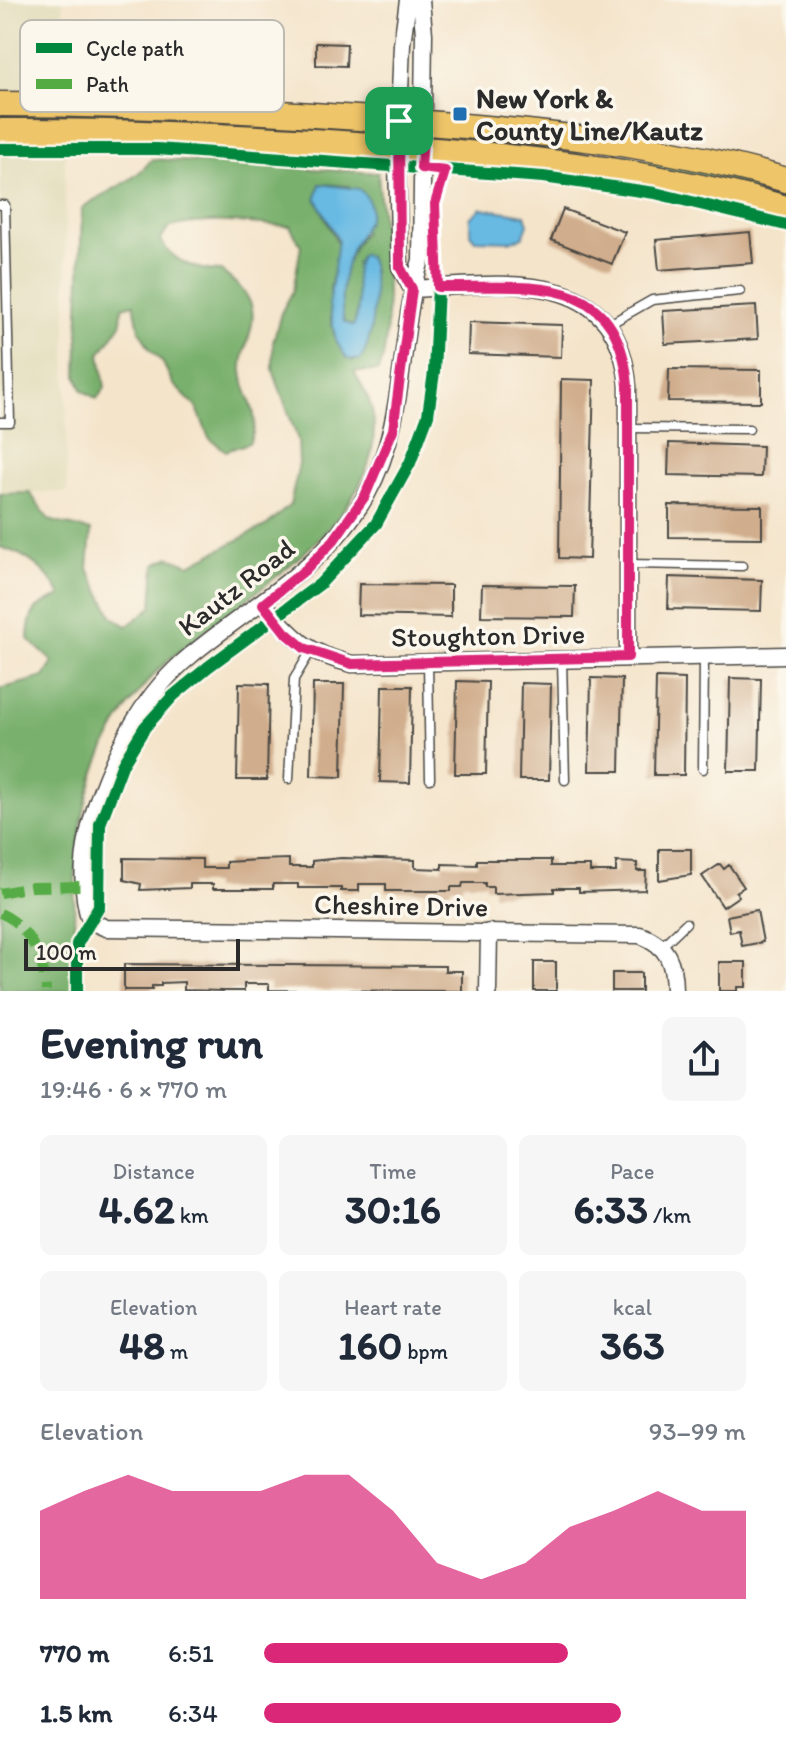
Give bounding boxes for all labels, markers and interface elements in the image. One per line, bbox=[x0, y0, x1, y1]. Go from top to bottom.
legend bbox=[20, 20, 284, 112]
text: Cycle path bbox=[86, 35, 185, 62]
text: Path bbox=[86, 71, 129, 98]
place label: New York & County Line/Kautz bbox=[476, 81, 703, 147]
pin bbox=[365, 87, 433, 155]
icon: arrive bbox=[377, 99, 421, 143]
marker: New York & County Line/Kautz bbox=[451, 105, 469, 123]
street label: Kautz Road bbox=[171, 531, 301, 643]
street label: Stoughton Drive bbox=[391, 616, 585, 654]
street label: Cheshire Drive bbox=[314, 886, 488, 924]
scale bar bbox=[24, 935, 240, 971]
text: 100 m bbox=[36, 939, 97, 966]
text: Evening run bbox=[40, 1016, 263, 1069]
button: share bbox=[662, 1017, 746, 1101]
text: 19:46 · 6 × 770 m bbox=[40, 1073, 227, 1105]
text: Distance bbox=[112, 1158, 195, 1185]
text: Time bbox=[370, 1158, 416, 1185]
text: Pace bbox=[610, 1158, 654, 1185]
text: 4.62 bbox=[99, 1185, 175, 1233]
text: 30:16 bbox=[345, 1185, 441, 1233]
text: 6:33 bbox=[573, 1185, 648, 1233]
text: km bbox=[175, 1202, 209, 1229]
text: /km bbox=[648, 1202, 691, 1229]
text: Elevation bbox=[110, 1294, 197, 1321]
text: Heart rate bbox=[344, 1294, 442, 1321]
text: kcal bbox=[613, 1294, 652, 1321]
text: 48 bbox=[119, 1321, 165, 1369]
text: 160 bbox=[338, 1321, 402, 1369]
text: 363 bbox=[600, 1321, 665, 1369]
text: m bbox=[165, 1338, 188, 1365]
text: bpm bbox=[402, 1338, 448, 1365]
text: Elevation bbox=[40, 1415, 143, 1447]
text: 93–99 m bbox=[649, 1415, 746, 1447]
text: 770 m bbox=[40, 1637, 110, 1669]
text: 6:51 bbox=[168, 1637, 214, 1669]
text: 1.5 km bbox=[40, 1697, 112, 1729]
text: 6:34 bbox=[168, 1697, 218, 1729]

